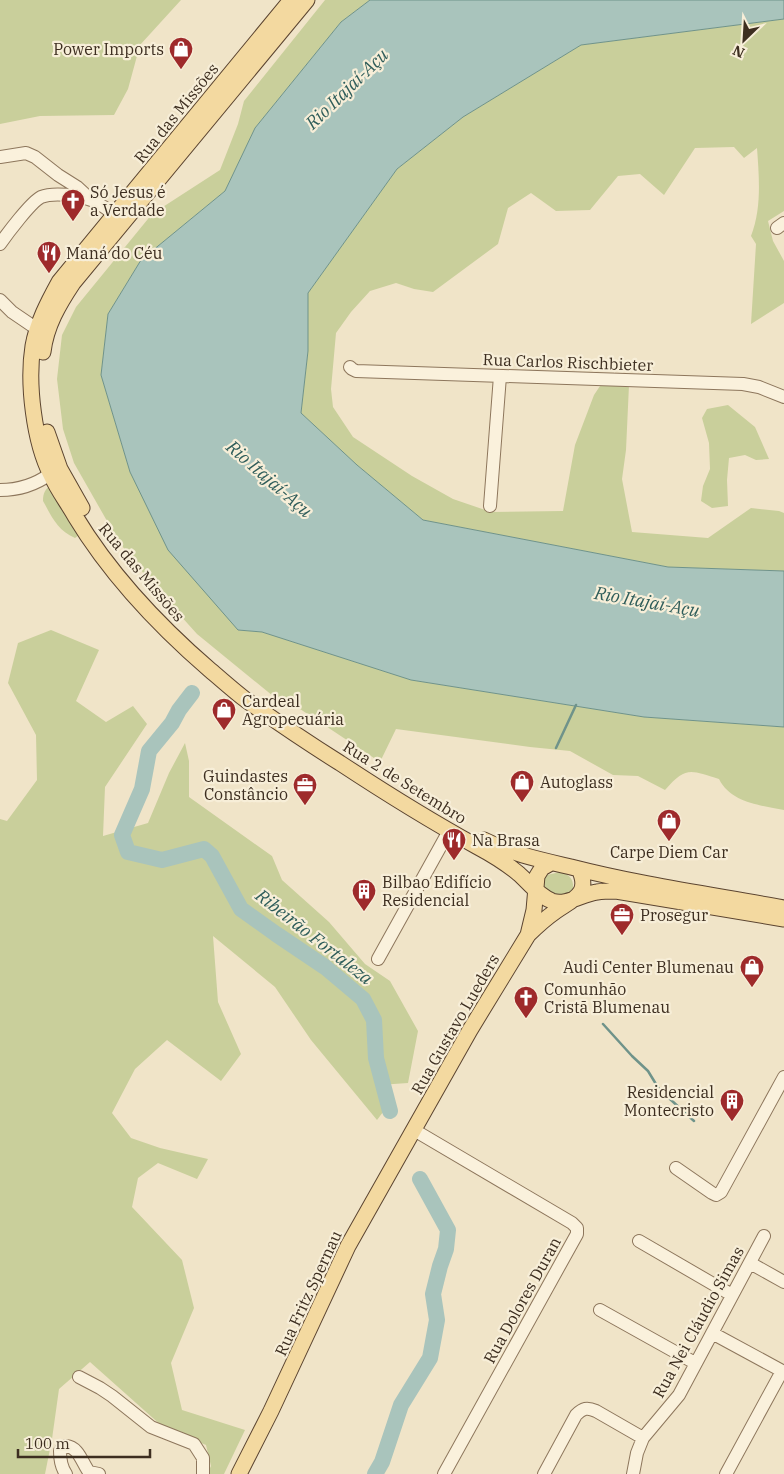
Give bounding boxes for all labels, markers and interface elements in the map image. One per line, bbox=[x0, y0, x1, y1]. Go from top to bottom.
north arrow bbox=[719, 15, 769, 65]
shop icon: Power Imports bbox=[168, 36, 194, 70]
place label: Power Imports bbox=[53, 39, 164, 59]
text: N bbox=[730, 41, 747, 62]
water label: Rio Itajaí-Açu bbox=[300, 43, 393, 134]
street label: Rua das Missões bbox=[129, 59, 223, 167]
place label: Só Jesus é a Verdade bbox=[90, 182, 166, 220]
church icon: Só Jesus é a Verdade bbox=[60, 188, 86, 222]
restaurant icon: Maná do Céu bbox=[36, 240, 62, 274]
place label: Maná do Céu bbox=[66, 243, 163, 263]
street label: Rua Carlos Rischbieter bbox=[482, 349, 654, 375]
water label: Rio Itajaí-Açu bbox=[221, 434, 318, 523]
street label: Rua das Missões bbox=[95, 518, 189, 626]
water label: Rio Itajaí-Açu bbox=[592, 581, 702, 622]
place label: Cardeal Agropecuária bbox=[242, 691, 344, 729]
shop icon: Cardeal Agropecuária bbox=[211, 697, 237, 731]
street label: Rua 2 de Setembro bbox=[340, 736, 470, 828]
place label: Guindastes Constâncio bbox=[203, 766, 288, 804]
shop icon: Autoglass bbox=[509, 769, 535, 803]
office icon: Guindastes Constâncio bbox=[292, 772, 318, 806]
place label: Autoglass bbox=[540, 772, 613, 792]
shop icon: Carpe Diem Car bbox=[656, 808, 682, 842]
restaurant icon: Na Brasa bbox=[441, 827, 467, 861]
place label: Na Brasa bbox=[472, 830, 540, 850]
place label: Carpe Diem Car bbox=[610, 842, 728, 862]
place label: Bilbao Edifício Residencial bbox=[382, 872, 491, 910]
building icon: Bilbao Edifício Residencial bbox=[351, 878, 377, 912]
water label: Ribeirão Fortaleza bbox=[250, 883, 378, 990]
office icon: Prosegur bbox=[609, 902, 635, 936]
place label: Prosegur bbox=[640, 905, 708, 925]
street label: Rua Gustavo Lueders bbox=[407, 950, 503, 1098]
shop icon: Audi Center Blumenau bbox=[739, 954, 765, 988]
place label: Audi Center Blumenau bbox=[563, 957, 734, 977]
place label: Comunhão Cristã Blumenau bbox=[544, 979, 670, 1017]
church icon: Comunhão Cristã Blumenau bbox=[513, 985, 539, 1019]
place label: Residencial Montecristo bbox=[624, 1082, 714, 1120]
building icon: Residencial Montecristo bbox=[719, 1088, 745, 1122]
street label: Rua Fritz Spernau bbox=[270, 1227, 346, 1359]
street label: Rua Dolores Duran bbox=[479, 1233, 565, 1367]
street label: Rua Nei Cláudio Simas bbox=[648, 1243, 748, 1401]
scale bar bbox=[18, 1426, 150, 1458]
text: 100 m bbox=[25, 1434, 70, 1453]

